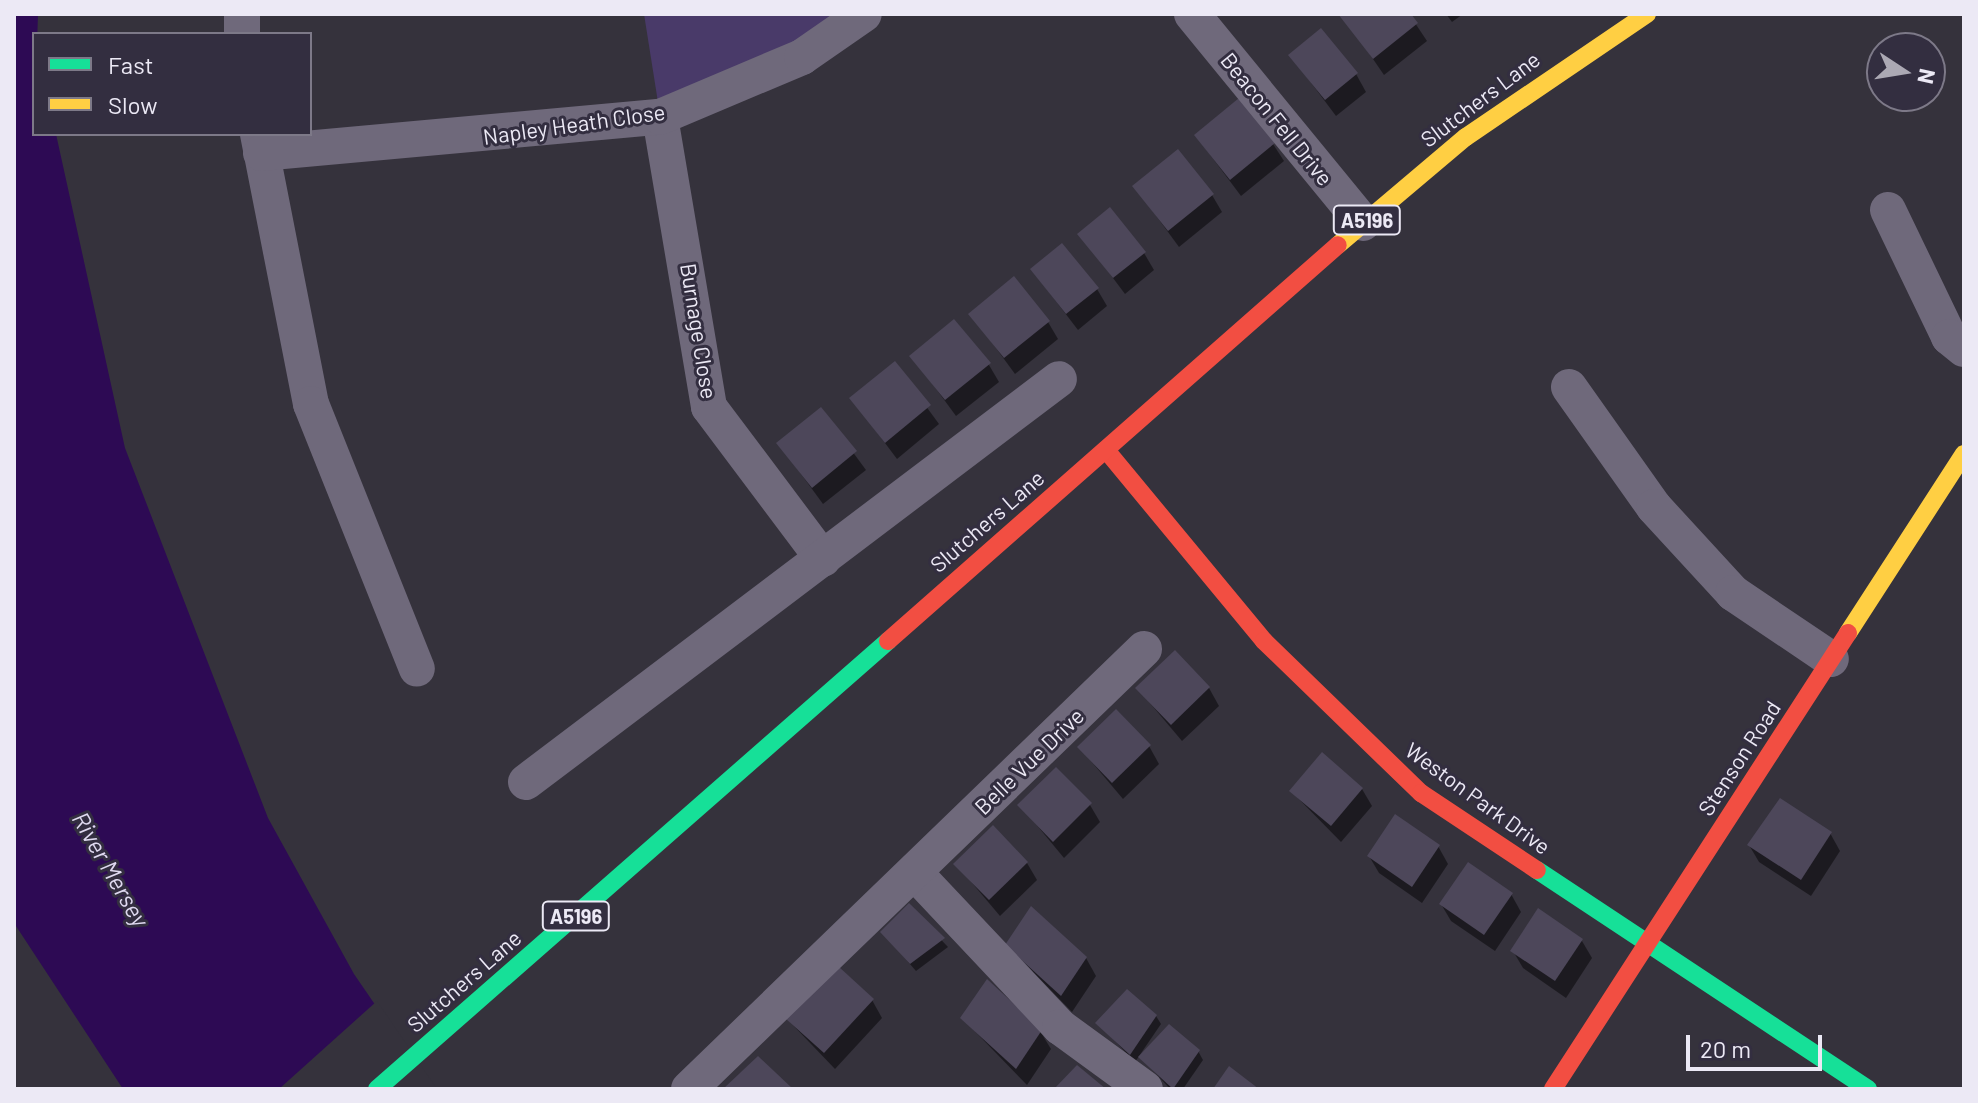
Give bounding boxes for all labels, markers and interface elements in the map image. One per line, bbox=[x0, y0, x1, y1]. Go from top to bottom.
legend bbox=[32, 32, 312, 136]
north arrow bbox=[1866, 32, 1946, 112]
street label: Slutchers Lane bbox=[1415, 46, 1545, 152]
street label: Beacon Fell Drive bbox=[1215, 47, 1339, 191]
text: Fast bbox=[108, 50, 153, 79]
text: N bbox=[1913, 67, 1942, 86]
text: Slow bbox=[108, 90, 157, 119]
street label: Napley Heath Close bbox=[481, 98, 667, 150]
road number: A5196 bbox=[1331, 204, 1403, 236]
street label: Burnage Close bbox=[675, 261, 723, 401]
street label: Slutchers Lane bbox=[925, 464, 1049, 578]
street label: Stenson Road bbox=[1692, 696, 1786, 820]
street label: Belle Vue Drive bbox=[969, 702, 1089, 820]
street label: Weston Park Drive bbox=[1400, 737, 1556, 859]
water label: River Mersey bbox=[67, 806, 155, 932]
road number: A5196 bbox=[540, 900, 612, 932]
street label: Slutchers Lane bbox=[402, 924, 526, 1038]
scale bar bbox=[1690, 1019, 1826, 1069]
text: 20 m bbox=[1700, 1034, 1751, 1063]

